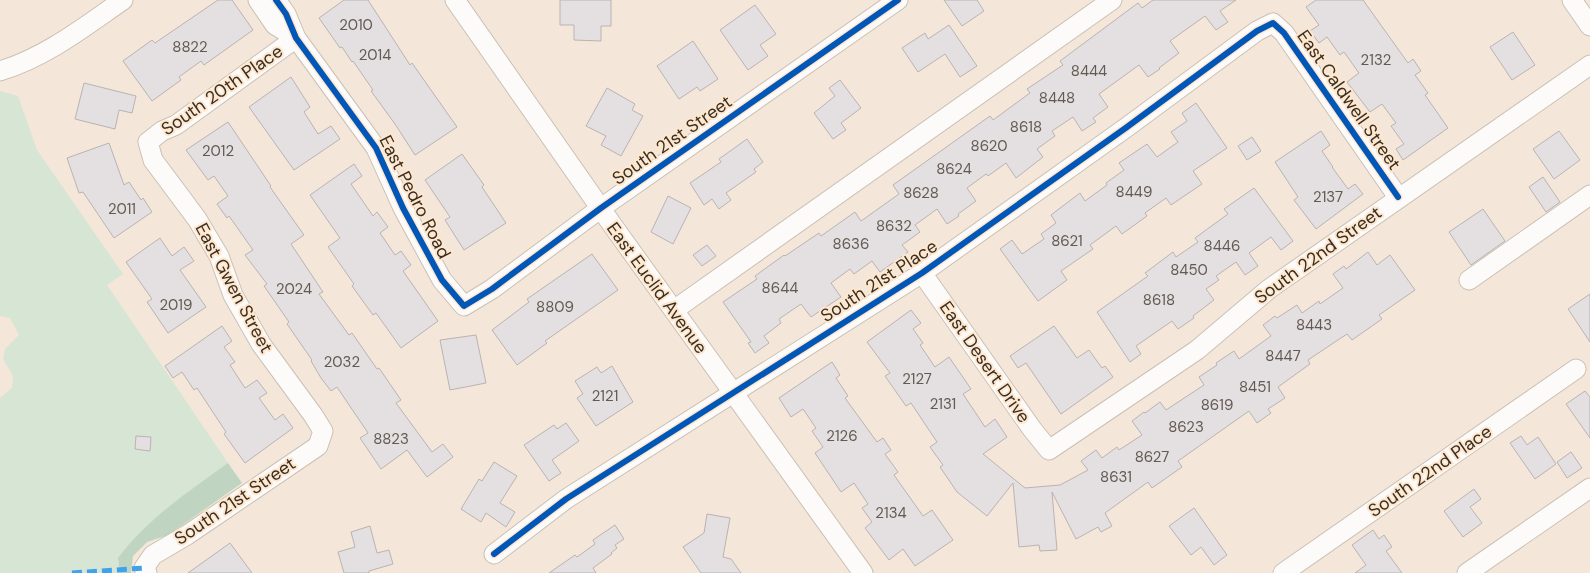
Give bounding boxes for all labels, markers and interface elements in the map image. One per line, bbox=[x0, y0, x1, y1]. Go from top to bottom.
house number: 2010 bbox=[339, 15, 373, 35]
street label: East Caldwell Street bbox=[1292, 25, 1406, 175]
house number: 8822 bbox=[172, 37, 208, 57]
street label: South 20th Place bbox=[157, 39, 287, 141]
house number: 2014 bbox=[359, 45, 391, 65]
house number: 2132 bbox=[1361, 50, 1391, 70]
house number: 8444 bbox=[1071, 61, 1107, 81]
house number: 8448 bbox=[1039, 88, 1075, 108]
street label: South 21st Street bbox=[607, 90, 737, 190]
house number: 8618 bbox=[1010, 117, 1042, 137]
street label: East Pedro Road bbox=[374, 131, 456, 263]
house number: 8620 bbox=[971, 136, 1007, 156]
house number: 2012 bbox=[202, 141, 234, 161]
house number: 8624 bbox=[936, 159, 972, 179]
house number: 8449 bbox=[1116, 182, 1152, 202]
house number: 8628 bbox=[903, 183, 939, 203]
house number: 2137 bbox=[1313, 187, 1343, 207]
house number: 2011 bbox=[108, 199, 136, 219]
street label: South 22nd Street bbox=[1250, 201, 1386, 309]
house number: 8632 bbox=[876, 216, 912, 236]
street label: East Euclid Avenue bbox=[601, 218, 713, 358]
street label: East Gwen Street bbox=[190, 219, 278, 357]
house number: 8621 bbox=[1051, 231, 1083, 251]
street label: South 21st Place bbox=[816, 234, 942, 328]
house number: 8636 bbox=[833, 234, 869, 254]
house number: 8446 bbox=[1204, 236, 1240, 256]
house number: 8450 bbox=[1170, 260, 1208, 280]
house number: 8644 bbox=[762, 278, 798, 298]
house number: 2024 bbox=[276, 279, 312, 299]
house number: 8618 bbox=[1143, 290, 1175, 310]
house number: 2019 bbox=[160, 295, 192, 315]
street label: East Desert Drive bbox=[934, 296, 1036, 428]
house number: 8809 bbox=[536, 297, 574, 317]
house number: 8443 bbox=[1296, 315, 1332, 335]
house number: 8447 bbox=[1265, 346, 1301, 366]
house number: 2032 bbox=[324, 352, 360, 372]
house number: 2127 bbox=[902, 369, 932, 389]
house number: 8451 bbox=[1239, 377, 1271, 397]
house number: 2121 bbox=[592, 386, 618, 406]
house number: 2131 bbox=[930, 394, 956, 414]
house number: 8619 bbox=[1201, 395, 1233, 415]
house number: 8623 bbox=[1168, 417, 1204, 437]
street label: South 22nd Place bbox=[1364, 419, 1496, 523]
house number: 2126 bbox=[826, 426, 858, 446]
house number: 8823 bbox=[373, 429, 409, 449]
house number: 8627 bbox=[1135, 447, 1169, 467]
street label: South 21st Street bbox=[170, 452, 300, 550]
house number: 8631 bbox=[1100, 467, 1132, 487]
house number: 2134 bbox=[875, 503, 907, 523]

